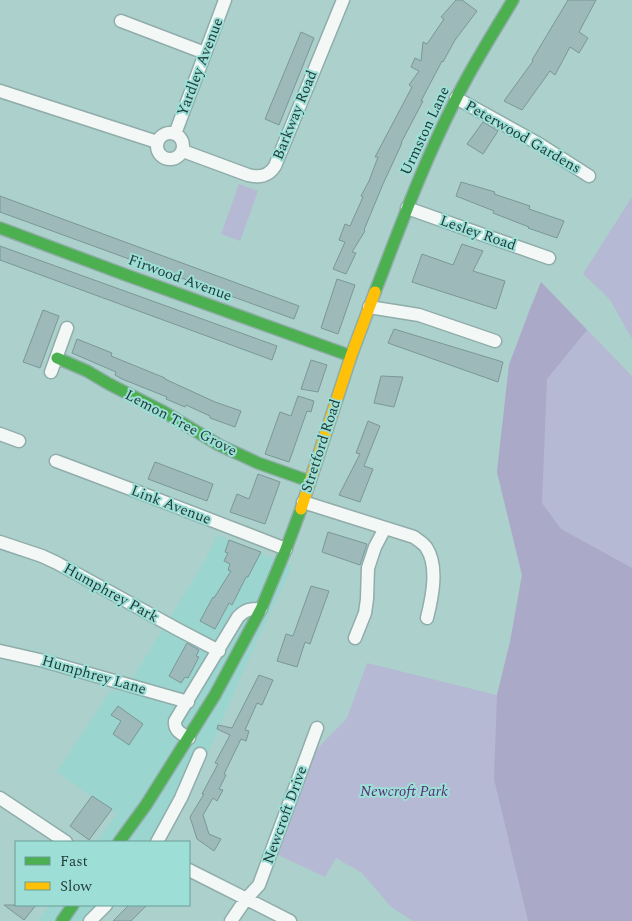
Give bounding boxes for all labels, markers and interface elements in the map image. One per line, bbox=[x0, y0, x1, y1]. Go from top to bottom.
street label: Yardley Avenue bbox=[171, 15, 229, 119]
street label: Barkway Road bbox=[267, 67, 323, 163]
street label: Urmston Lane bbox=[394, 83, 456, 179]
street label: Peterwood Gardens bbox=[461, 94, 585, 180]
street label: Lesley Road bbox=[437, 209, 519, 257]
street label: Firwood Avenue bbox=[125, 249, 235, 307]
street label: Lemon Tree Grove bbox=[121, 384, 241, 462]
street label: Stretford Road bbox=[295, 396, 347, 496]
street label: Link Avenue bbox=[127, 479, 215, 531]
street label: Humphrey Park bbox=[59, 557, 163, 629]
street label: Humphrey Lane bbox=[39, 649, 149, 701]
street label: Newcroft Drive bbox=[257, 763, 313, 867]
park label: Newcroft Park bbox=[360, 780, 448, 803]
legend bbox=[15, 841, 190, 906]
text: Fast bbox=[60, 850, 88, 873]
text: Slow bbox=[60, 875, 92, 898]

